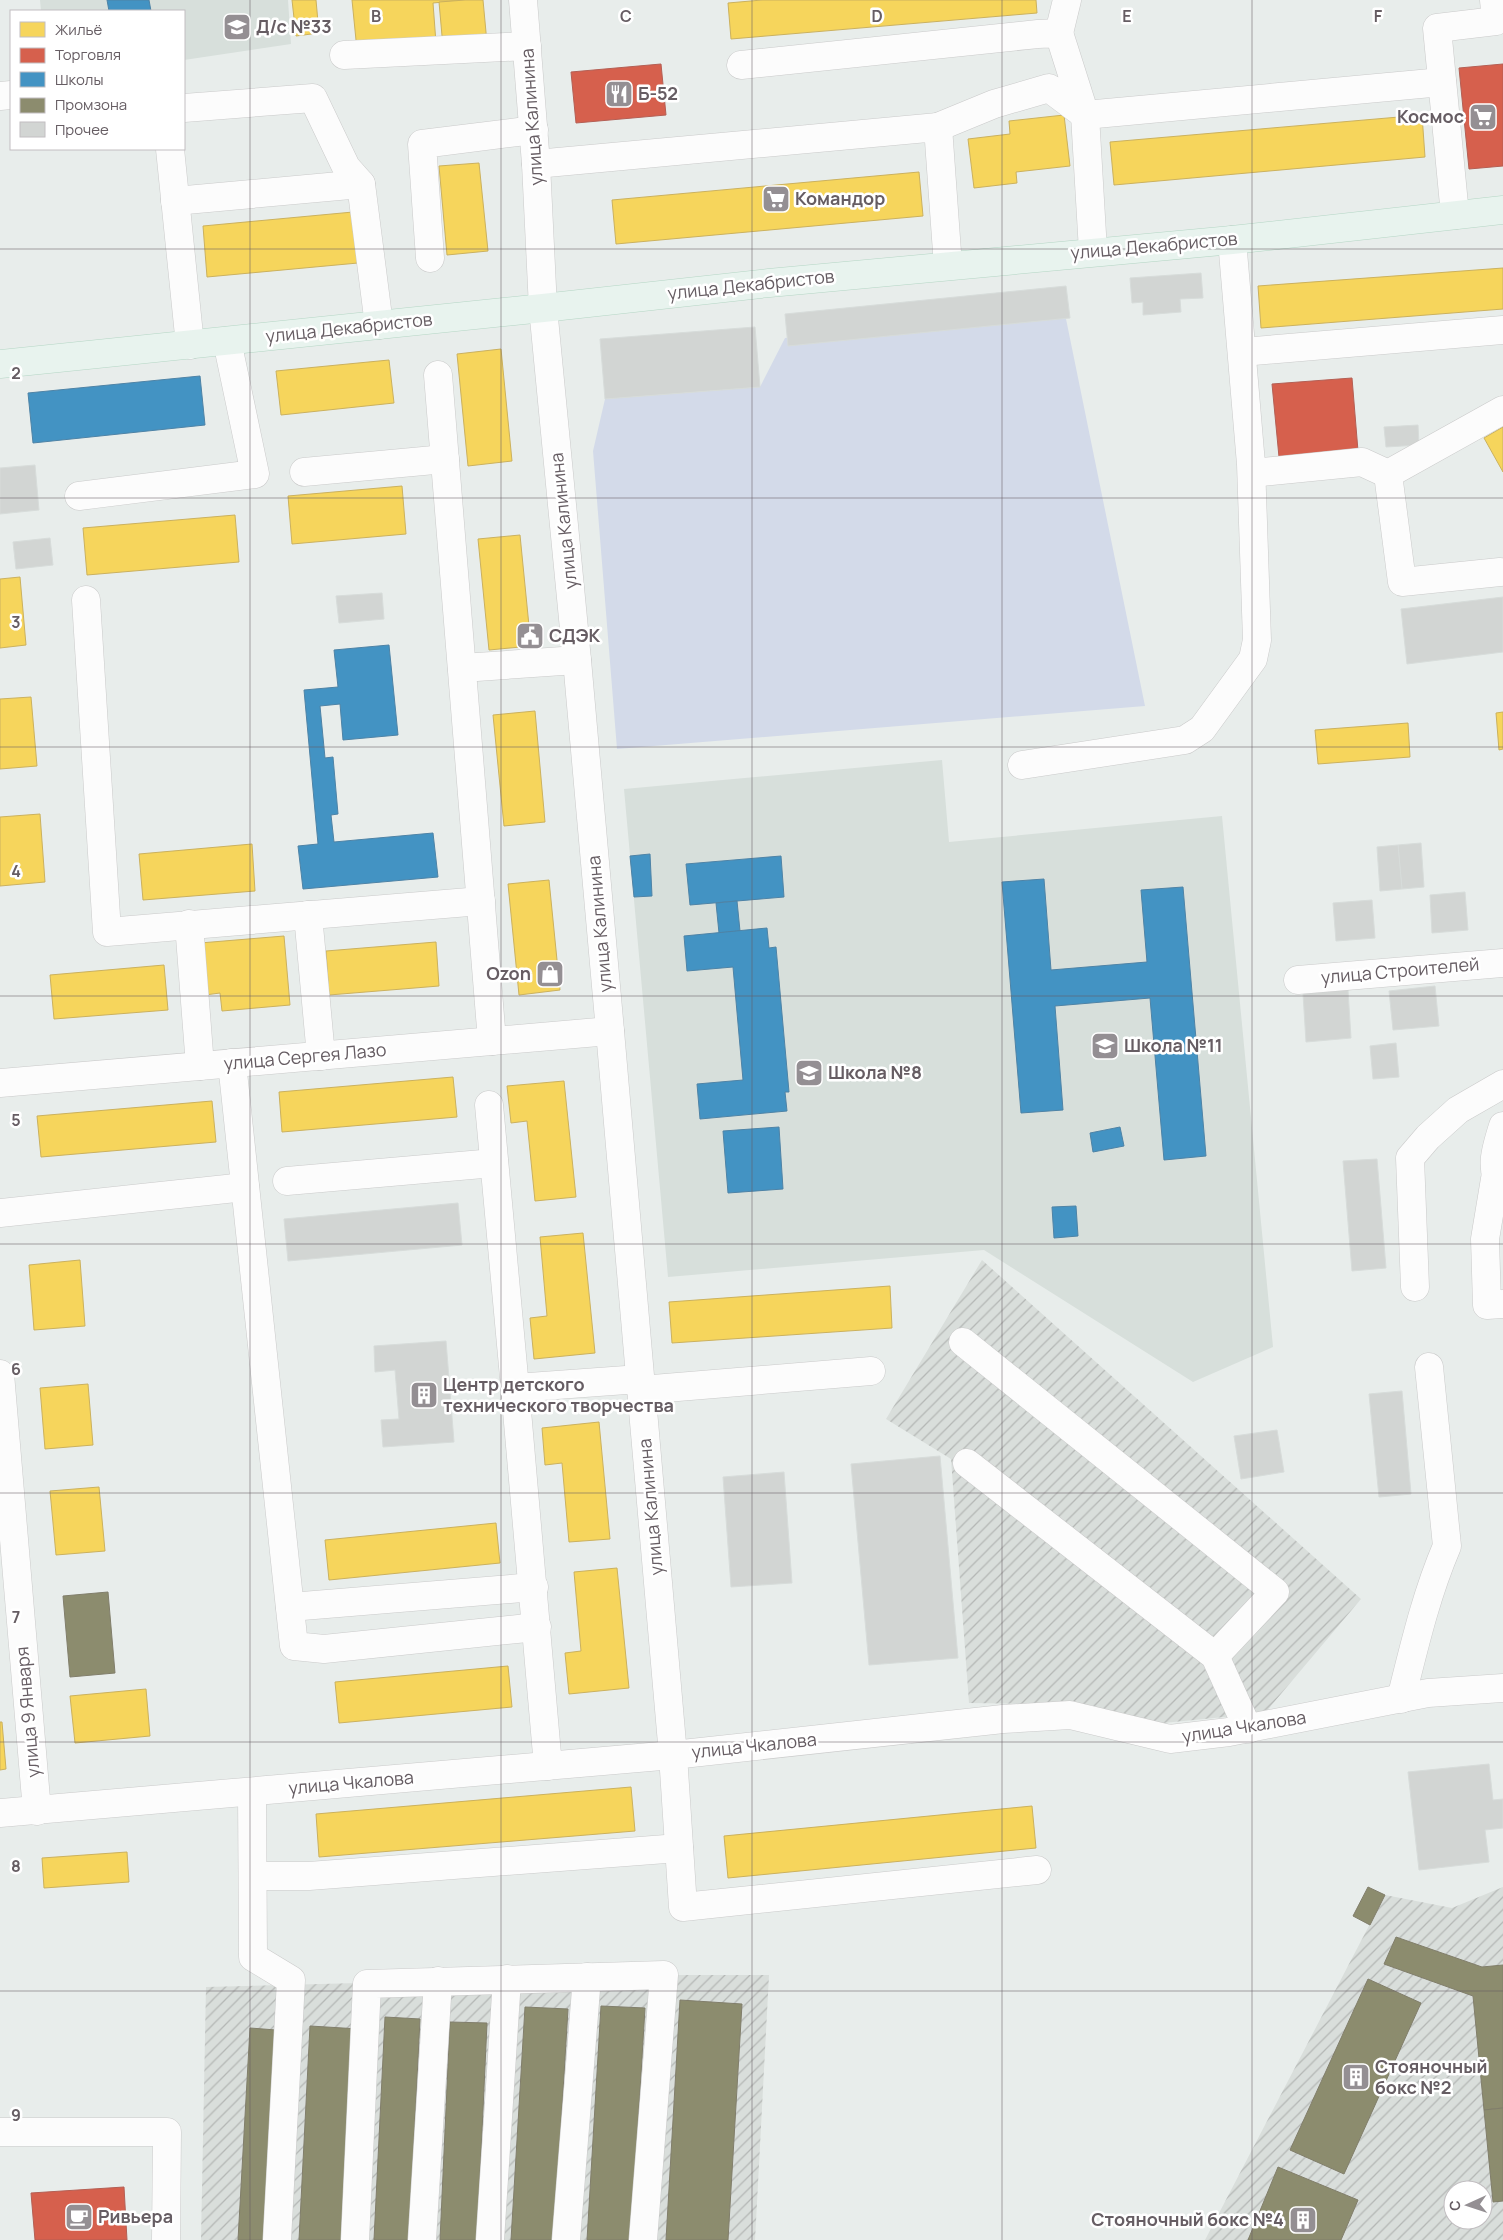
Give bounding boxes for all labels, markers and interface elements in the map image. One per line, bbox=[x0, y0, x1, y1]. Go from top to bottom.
text: B bbox=[371, 5, 381, 27]
text: C bbox=[620, 5, 632, 27]
text: D bbox=[871, 5, 883, 27]
text: E bbox=[1122, 5, 1132, 27]
text: F bbox=[1374, 5, 1383, 27]
legend bbox=[10, 10, 185, 150]
school or university icon: Д/с №33 bbox=[222, 12, 252, 42]
place label: Д/с №33 bbox=[256, 14, 332, 38]
text: Жильё bbox=[55, 19, 103, 40]
text: Торговля bbox=[55, 44, 121, 65]
street label: улица Калинина bbox=[514, 48, 548, 186]
text: Школы bbox=[55, 69, 103, 90]
restaurant icon: Б-52 bbox=[604, 79, 634, 109]
place label: Б-52 bbox=[638, 81, 678, 105]
text: Промзона bbox=[55, 94, 127, 115]
supermarket icon: Космос bbox=[1468, 102, 1498, 132]
place label: Космос bbox=[1397, 104, 1464, 128]
text: Прочее bbox=[55, 119, 109, 140]
supermarket icon: Командор bbox=[761, 184, 791, 214]
place label: Командор bbox=[795, 186, 885, 210]
street label: улица Декабристов bbox=[1069, 226, 1239, 264]
street label: улица Декабристов bbox=[666, 263, 836, 305]
street label: улица Декабристов bbox=[264, 306, 434, 348]
text: 2 bbox=[11, 362, 21, 384]
street label: улица Калинина bbox=[544, 452, 582, 591]
text: 3 bbox=[11, 611, 21, 633]
public building icon: СДЭК bbox=[515, 621, 545, 651]
place label: СДЭК bbox=[549, 623, 600, 647]
street label: улица Калинина bbox=[581, 855, 617, 994]
text: 4 bbox=[11, 860, 21, 882]
street label: улица Строителей bbox=[1320, 951, 1480, 989]
shop icon: Ozon bbox=[535, 959, 565, 989]
place label: Ozon bbox=[486, 961, 531, 985]
school or university icon: Школа №11 bbox=[1090, 1031, 1120, 1061]
place label: Школа №11 bbox=[1124, 1033, 1223, 1057]
street label: улица Сергея Лазо bbox=[223, 1037, 387, 1075]
school or university icon: Школа №8 bbox=[794, 1058, 824, 1088]
place label: Школа №8 bbox=[828, 1060, 922, 1084]
text: 5 bbox=[11, 1109, 21, 1131]
text: 6 bbox=[11, 1358, 21, 1380]
place label: Центр детского технического творчества bbox=[443, 1372, 674, 1417]
building icon: Центр детского технического творчества bbox=[409, 1380, 439, 1410]
street label: улица Калинина bbox=[632, 1438, 668, 1577]
text: 7 bbox=[12, 1606, 20, 1628]
street label: улица 9 Января bbox=[9, 1646, 45, 1779]
street label: улица Чкалова bbox=[1180, 1704, 1308, 1748]
street label: улица Чкалова bbox=[690, 1727, 818, 1764]
street label: улица Чкалова bbox=[287, 1765, 415, 1799]
text: 8 bbox=[11, 1855, 21, 1877]
place label: Стояночный бокс №2 bbox=[1375, 2054, 1487, 2099]
building icon: Стояночный бокс №2 bbox=[1341, 2062, 1371, 2092]
text: 9 bbox=[11, 2104, 21, 2126]
north arrow bbox=[1443, 2180, 1493, 2230]
text: С bbox=[1445, 2200, 1464, 2211]
cafe icon: Ривьера bbox=[64, 2202, 94, 2232]
place label: Ривьера bbox=[98, 2204, 173, 2228]
building icon: Стояночный бокс №4 bbox=[1288, 2205, 1318, 2235]
place label: Стояночный бокс №4 bbox=[1091, 2207, 1284, 2231]

